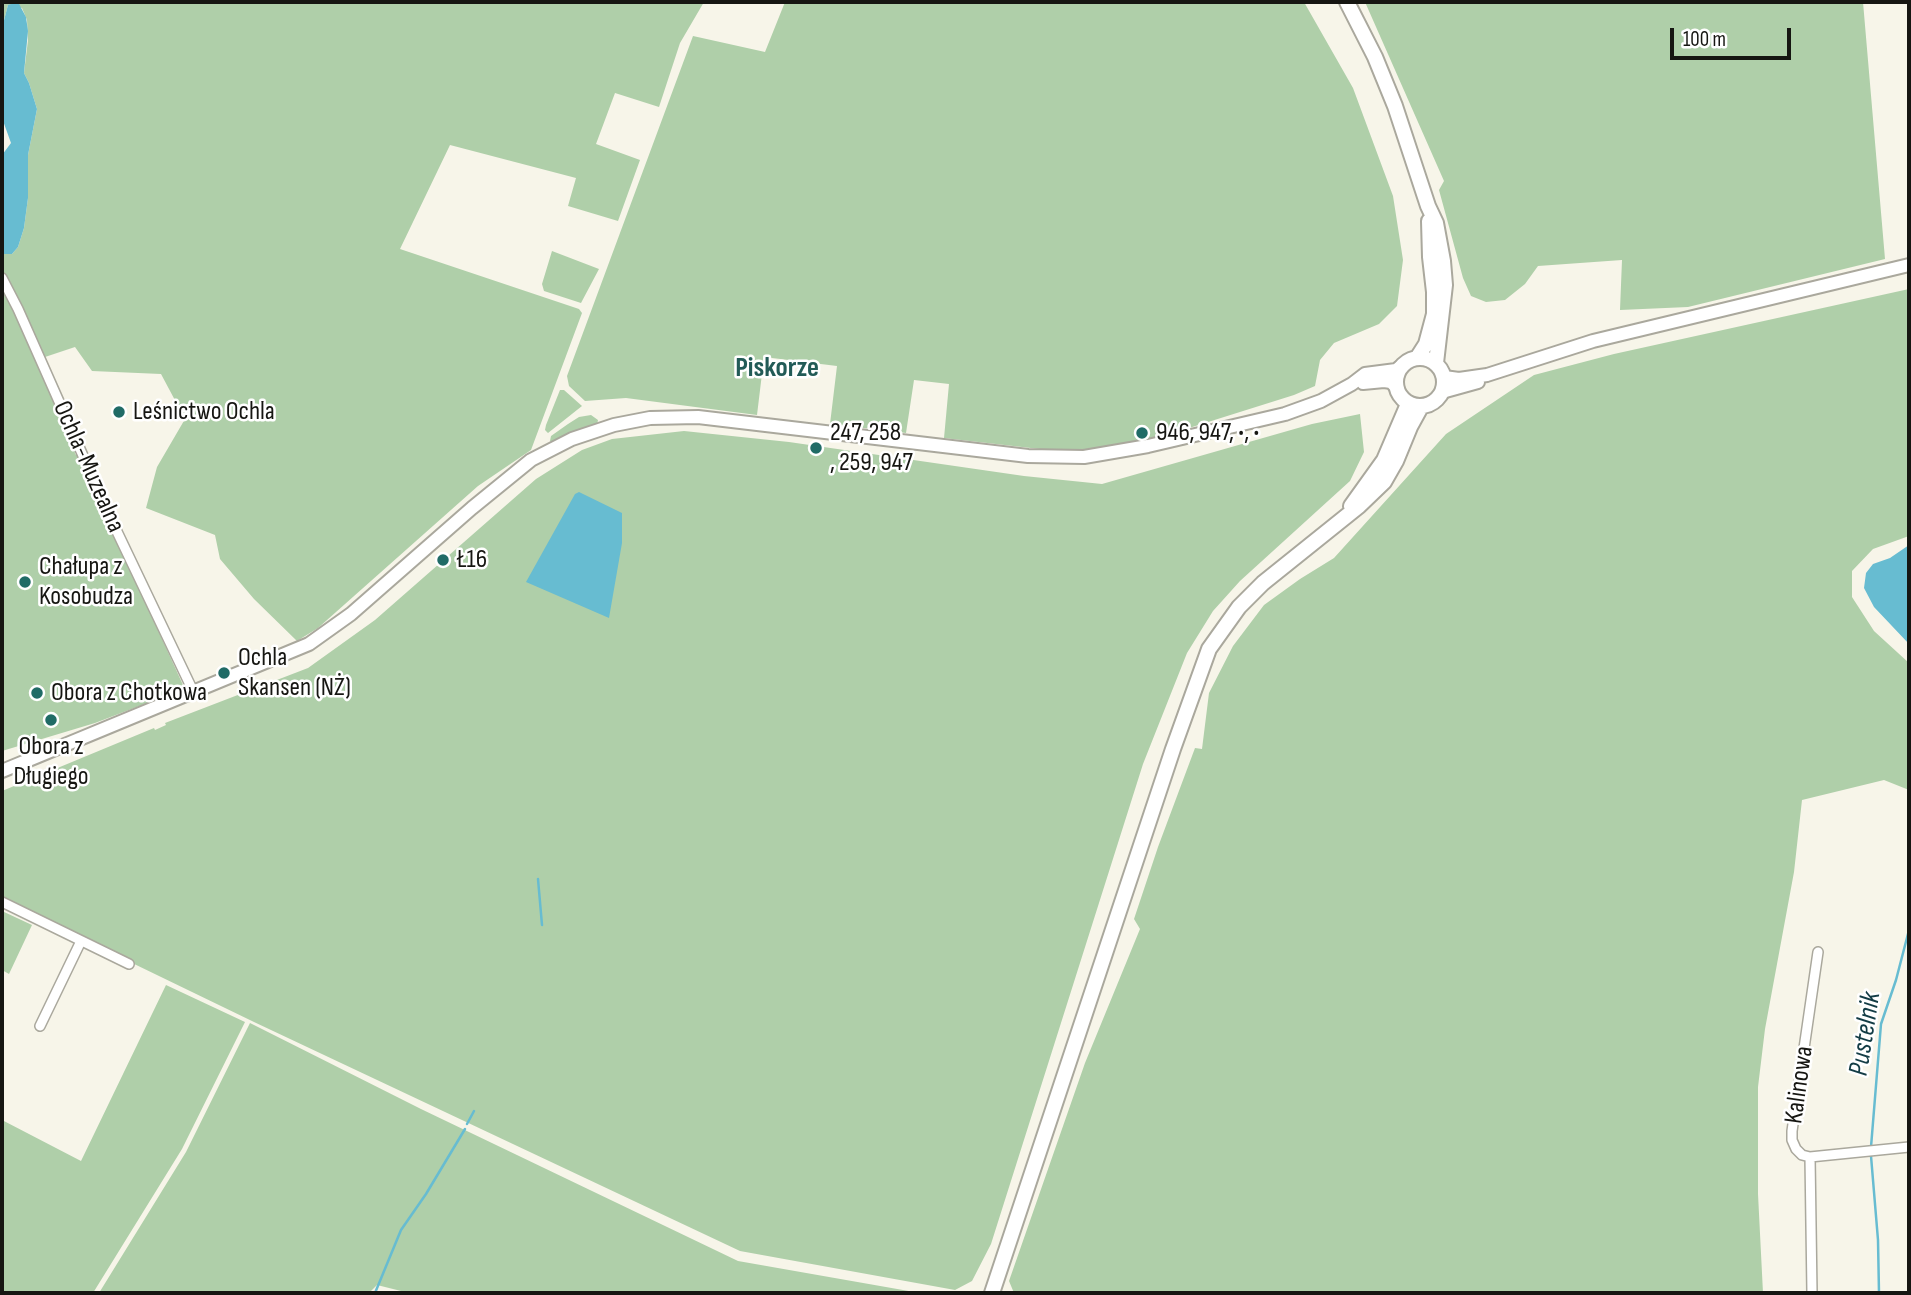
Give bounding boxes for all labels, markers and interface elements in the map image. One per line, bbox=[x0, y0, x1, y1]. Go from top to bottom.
scale bar bbox=[1673, 14, 1794, 58]
text: 100 m bbox=[1683, 27, 1726, 52]
district label: Piskorze bbox=[735, 352, 819, 386]
street label: Ochla-Muzealna bbox=[45, 396, 131, 538]
place label: Leśnictwo Ochla bbox=[133, 396, 275, 428]
marker: Leśnictwo Ochla bbox=[111, 404, 127, 420]
place label: 247, 258 , 259, 947 bbox=[830, 417, 913, 478]
place label: 946, 947, •, • bbox=[1156, 417, 1259, 449]
marker: 946, 947, •, • bbox=[1134, 425, 1150, 441]
marker: 247, 258 , 259, 947 bbox=[808, 440, 824, 456]
place label: Ł16 bbox=[457, 544, 487, 576]
place label: Chałupa z Kosobudza bbox=[39, 551, 133, 612]
marker: Ł16 bbox=[435, 552, 451, 568]
marker: Chałupa z Kosobudza bbox=[17, 574, 33, 590]
place label: Ochla Skansen (NŻ) bbox=[238, 642, 351, 704]
marker: Ochla Skansen (NŻ) bbox=[216, 665, 232, 681]
place label: Obora z Chotkowa bbox=[51, 677, 207, 709]
marker: Obora z Chotkowa bbox=[29, 685, 45, 701]
marker: Obora z Długiego bbox=[43, 712, 59, 728]
place label: Obora z Długiego bbox=[13, 731, 89, 792]
water label: Pustelnik bbox=[1843, 990, 1889, 1078]
street label: Kalinowa bbox=[1779, 1044, 1821, 1126]

